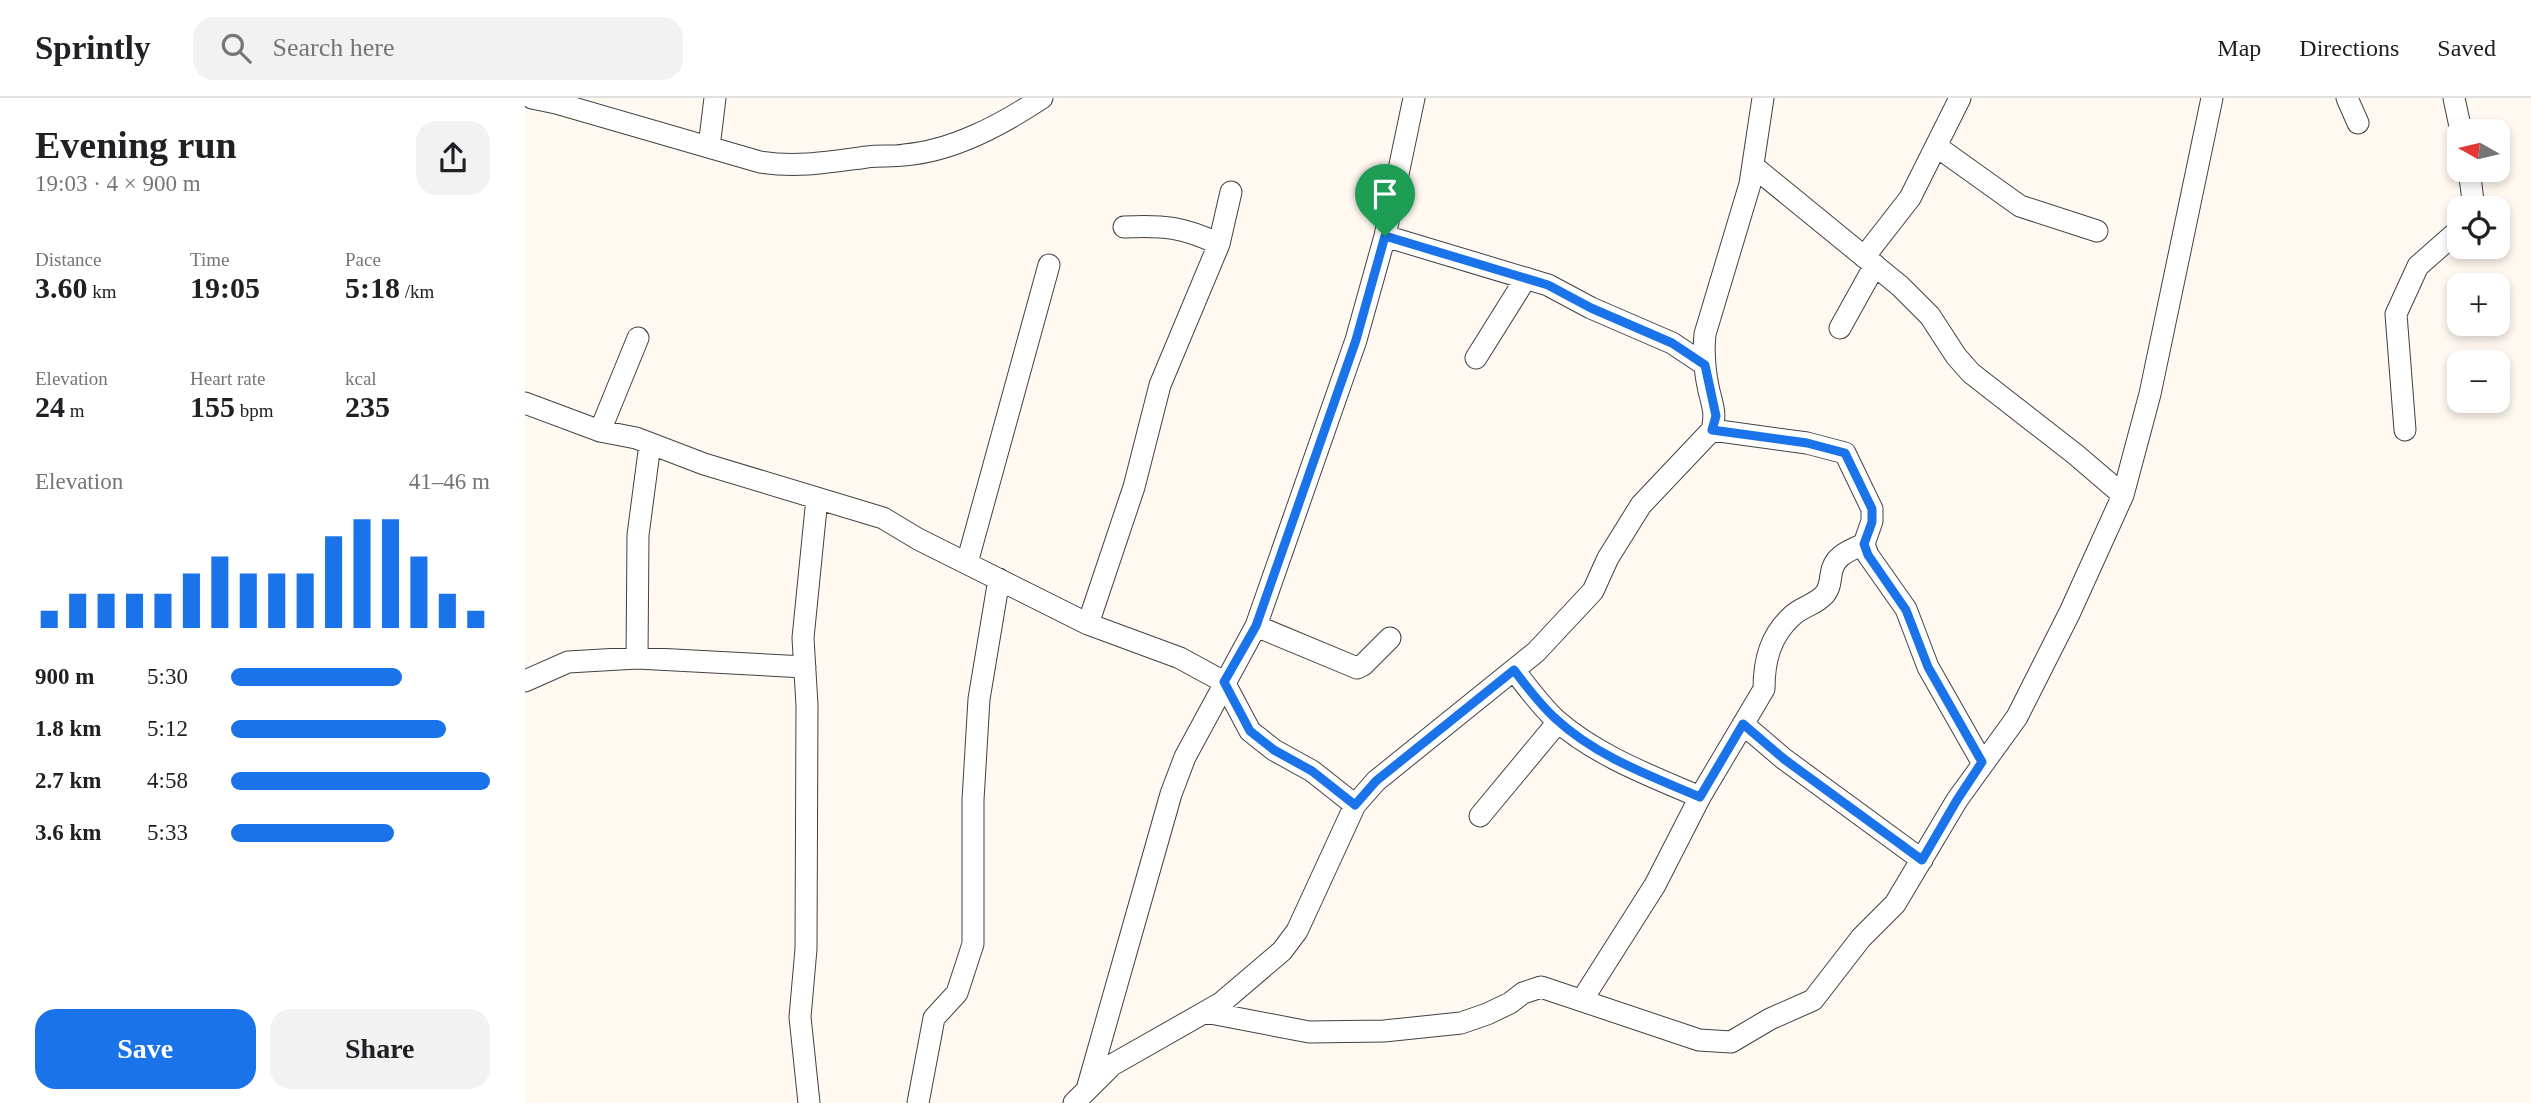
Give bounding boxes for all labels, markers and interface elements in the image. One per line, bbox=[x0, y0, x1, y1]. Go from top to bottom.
search box bbox=[193, 17, 683, 80]
icon: search bbox=[217, 29, 255, 67]
text: Sprintly bbox=[35, 30, 151, 66]
text: Search here bbox=[273, 33, 395, 62]
text: Map bbox=[2217, 35, 2261, 61]
text: Directions bbox=[2299, 35, 2399, 61]
text: Saved bbox=[2437, 35, 2496, 61]
north arrow bbox=[2447, 119, 2509, 182]
map controls bbox=[2447, 119, 2510, 413]
button: share bbox=[416, 121, 490, 195]
text: Evening run bbox=[35, 124, 237, 166]
pin bbox=[1355, 164, 1415, 236]
text: 19:03 · 4 × 900 m bbox=[35, 171, 201, 196]
icon: arrive bbox=[1366, 175, 1404, 213]
button: locate bbox=[2447, 196, 2510, 259]
text: Distance bbox=[35, 249, 101, 270]
text: Time bbox=[190, 249, 229, 270]
text: Pace bbox=[345, 249, 381, 270]
text: 3.60 bbox=[35, 271, 88, 304]
text: 19:05 bbox=[190, 271, 260, 304]
text: 5:18 bbox=[345, 271, 400, 304]
button: + bbox=[2447, 273, 2510, 336]
text: km bbox=[88, 281, 117, 302]
text: /km bbox=[400, 281, 434, 302]
button: − bbox=[2447, 350, 2510, 413]
text: Elevation bbox=[35, 368, 108, 389]
text: Heart rate bbox=[190, 368, 265, 389]
text: kcal bbox=[345, 368, 377, 389]
text: 24 bbox=[35, 390, 65, 423]
text: 155 bbox=[190, 390, 235, 423]
text: 235 bbox=[345, 390, 390, 423]
text: m bbox=[65, 400, 85, 421]
text: bpm bbox=[235, 400, 274, 421]
text: Elevation bbox=[35, 469, 123, 494]
text: 41–46 m bbox=[409, 469, 490, 494]
text: 900 m bbox=[35, 664, 94, 689]
text: 5:30 bbox=[147, 664, 188, 689]
text: 1.8 km bbox=[35, 716, 101, 741]
text: 5:12 bbox=[147, 716, 188, 741]
text: 2.7 km bbox=[35, 768, 101, 793]
text: 4:58 bbox=[147, 768, 188, 793]
text: 3.6 km bbox=[35, 820, 101, 845]
text: 5:33 bbox=[147, 820, 188, 845]
button: Save bbox=[35, 1009, 256, 1089]
button: Share bbox=[270, 1009, 490, 1089]

